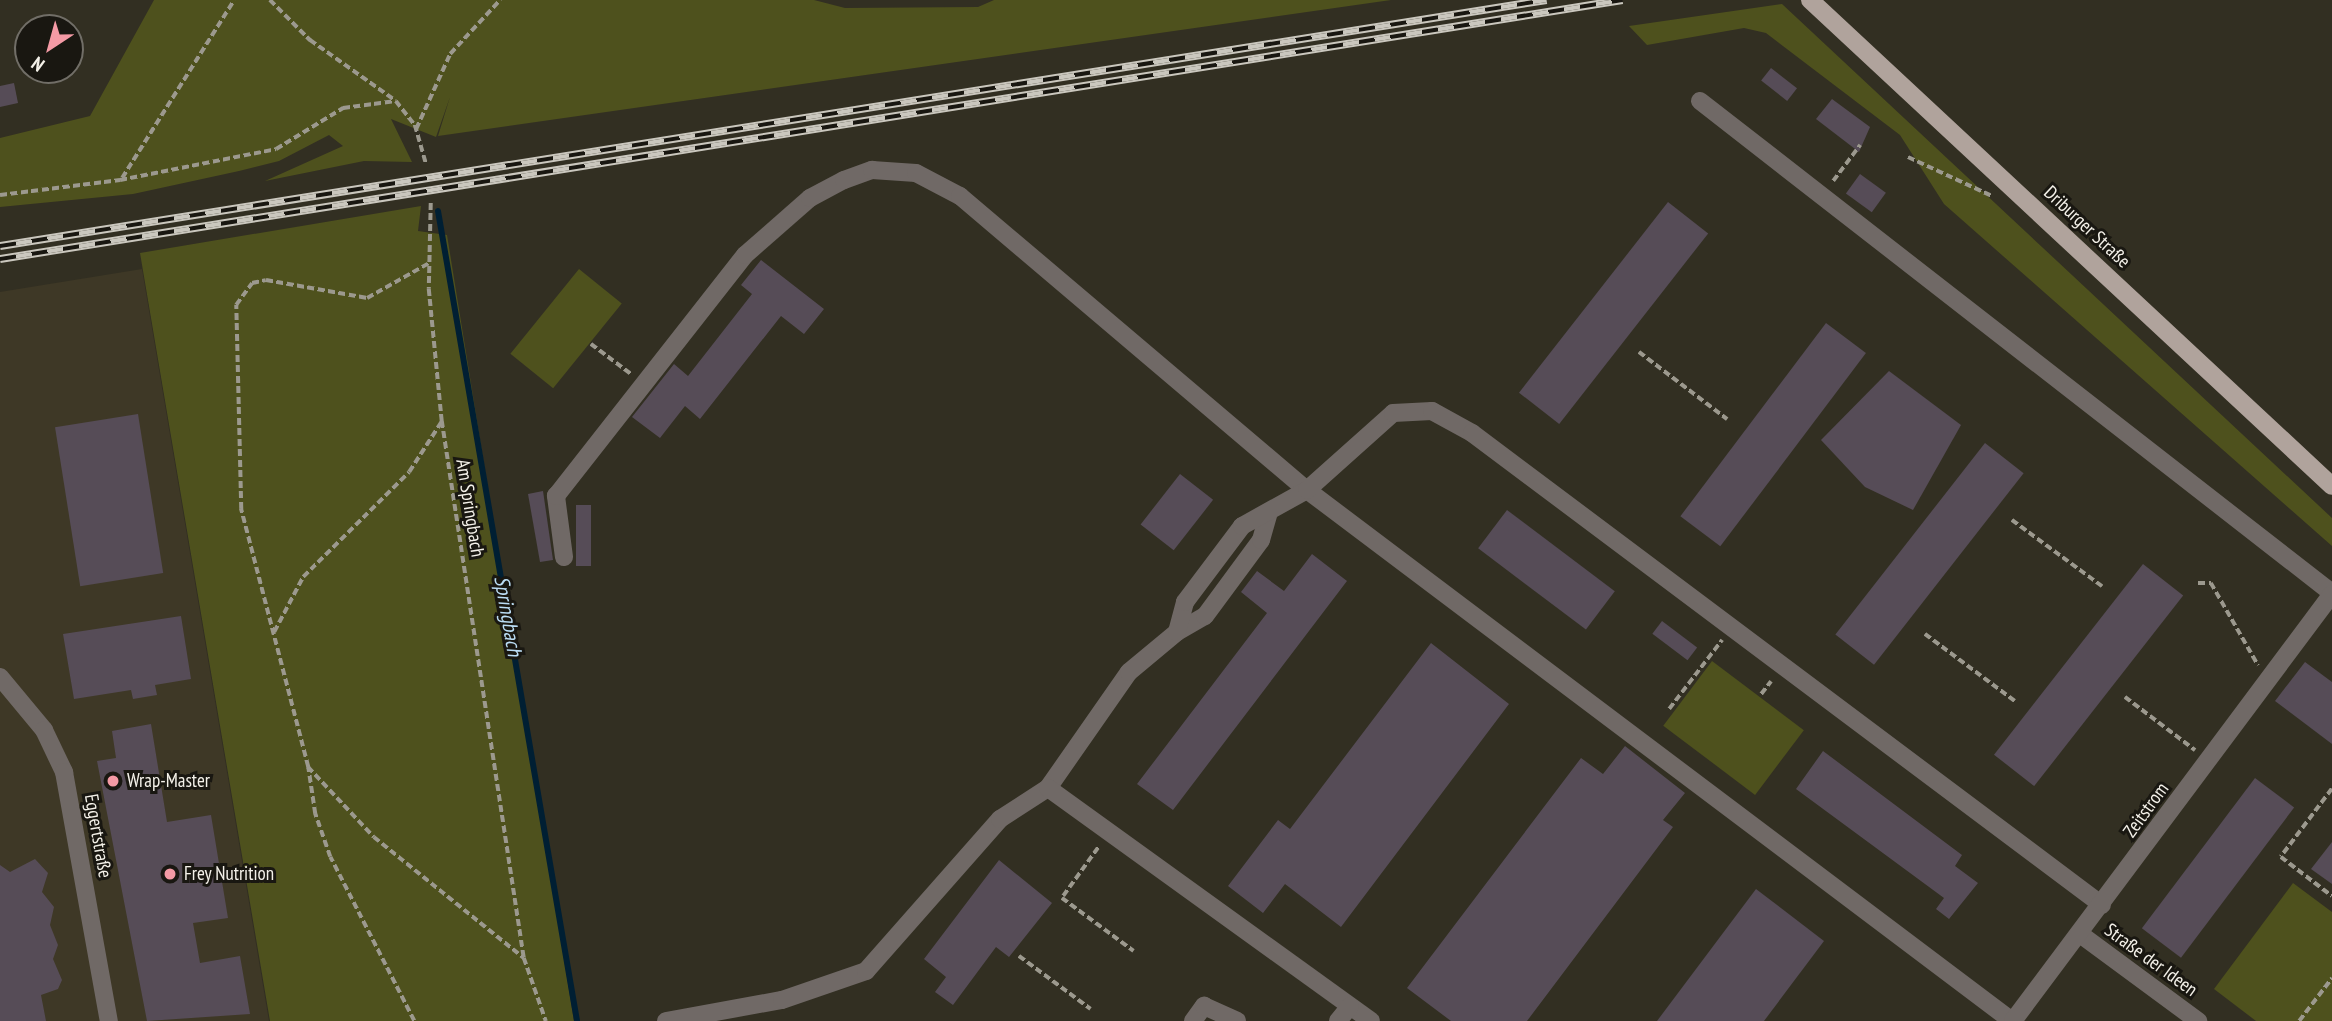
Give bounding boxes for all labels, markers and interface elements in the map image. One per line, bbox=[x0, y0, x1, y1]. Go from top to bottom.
north arrow bbox=[14, 14, 84, 84]
text: N bbox=[27, 52, 49, 77]
street label: Driburger Straße bbox=[2039, 181, 2135, 273]
street label: Am Springbach bbox=[451, 458, 489, 558]
water label: Springbach bbox=[489, 574, 527, 658]
place label: Wrap-Master bbox=[127, 770, 210, 792]
marker: Wrap-Master bbox=[105, 773, 121, 789]
street label: Zeitstrom bbox=[2118, 778, 2174, 842]
street label: Eggertstraße bbox=[79, 792, 117, 880]
place label: Frey Nutrition bbox=[184, 863, 275, 885]
marker: Frey Nutrition bbox=[162, 866, 178, 882]
street label: Straße der Ideen bbox=[2100, 919, 2202, 1001]

